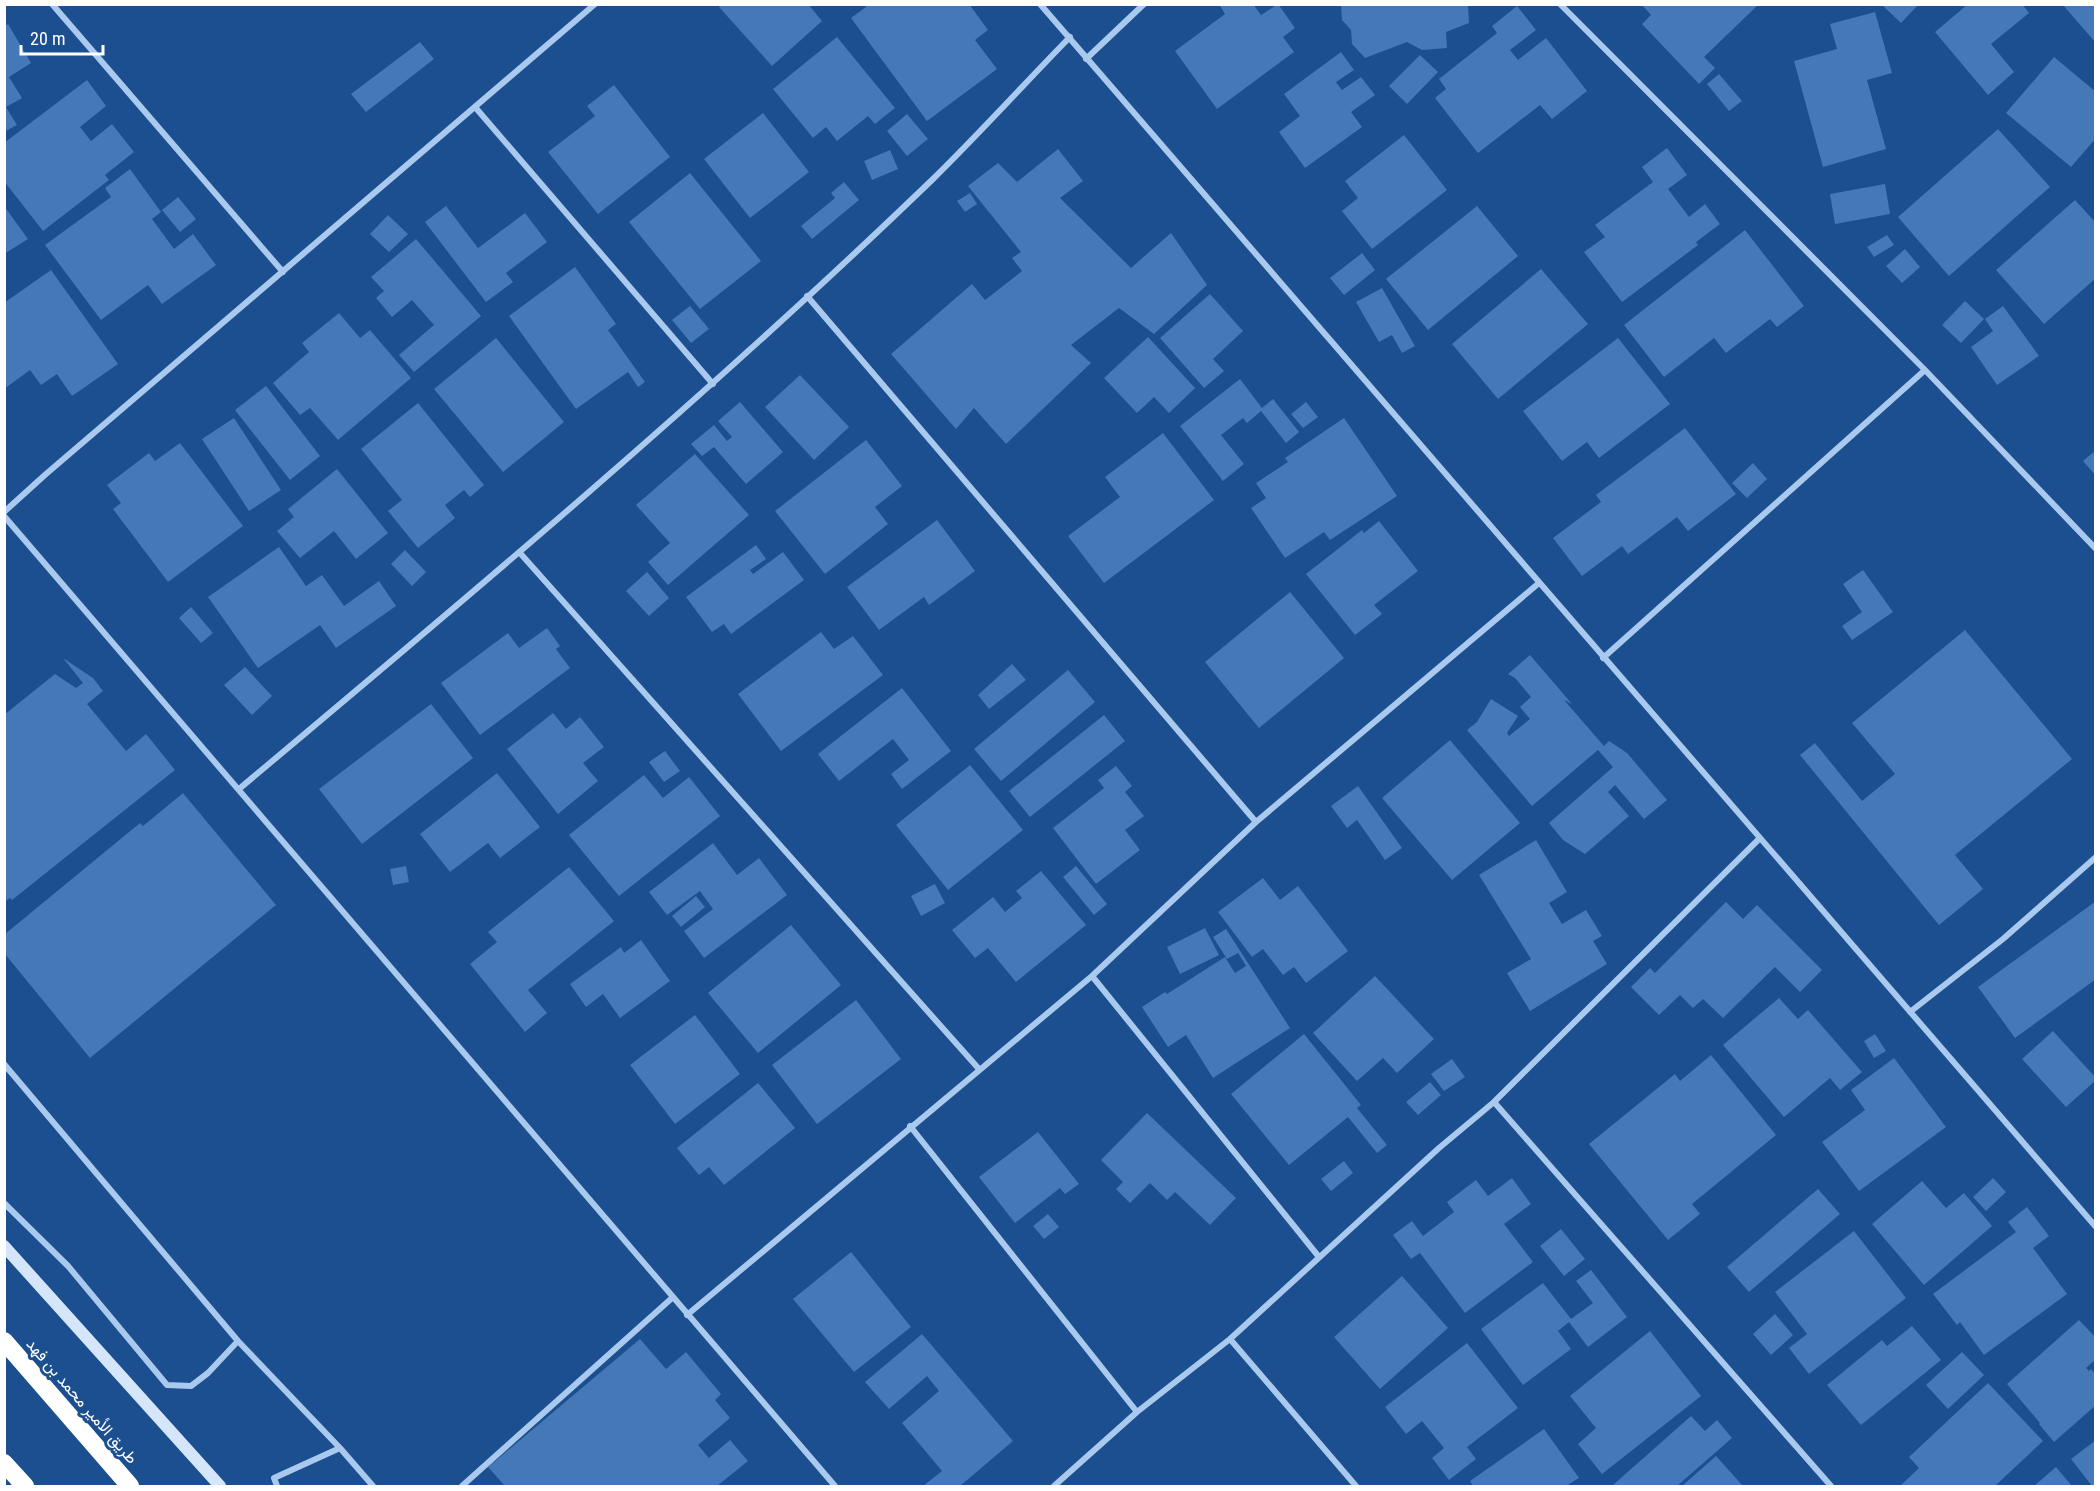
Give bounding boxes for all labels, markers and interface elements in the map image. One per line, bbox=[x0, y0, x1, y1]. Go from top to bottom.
scale bar bbox=[21, 18, 104, 56]
text: 20 m bbox=[30, 28, 65, 49]
street label: طريق الأمير محمد بن فهد bbox=[22, 1335, 142, 1468]

